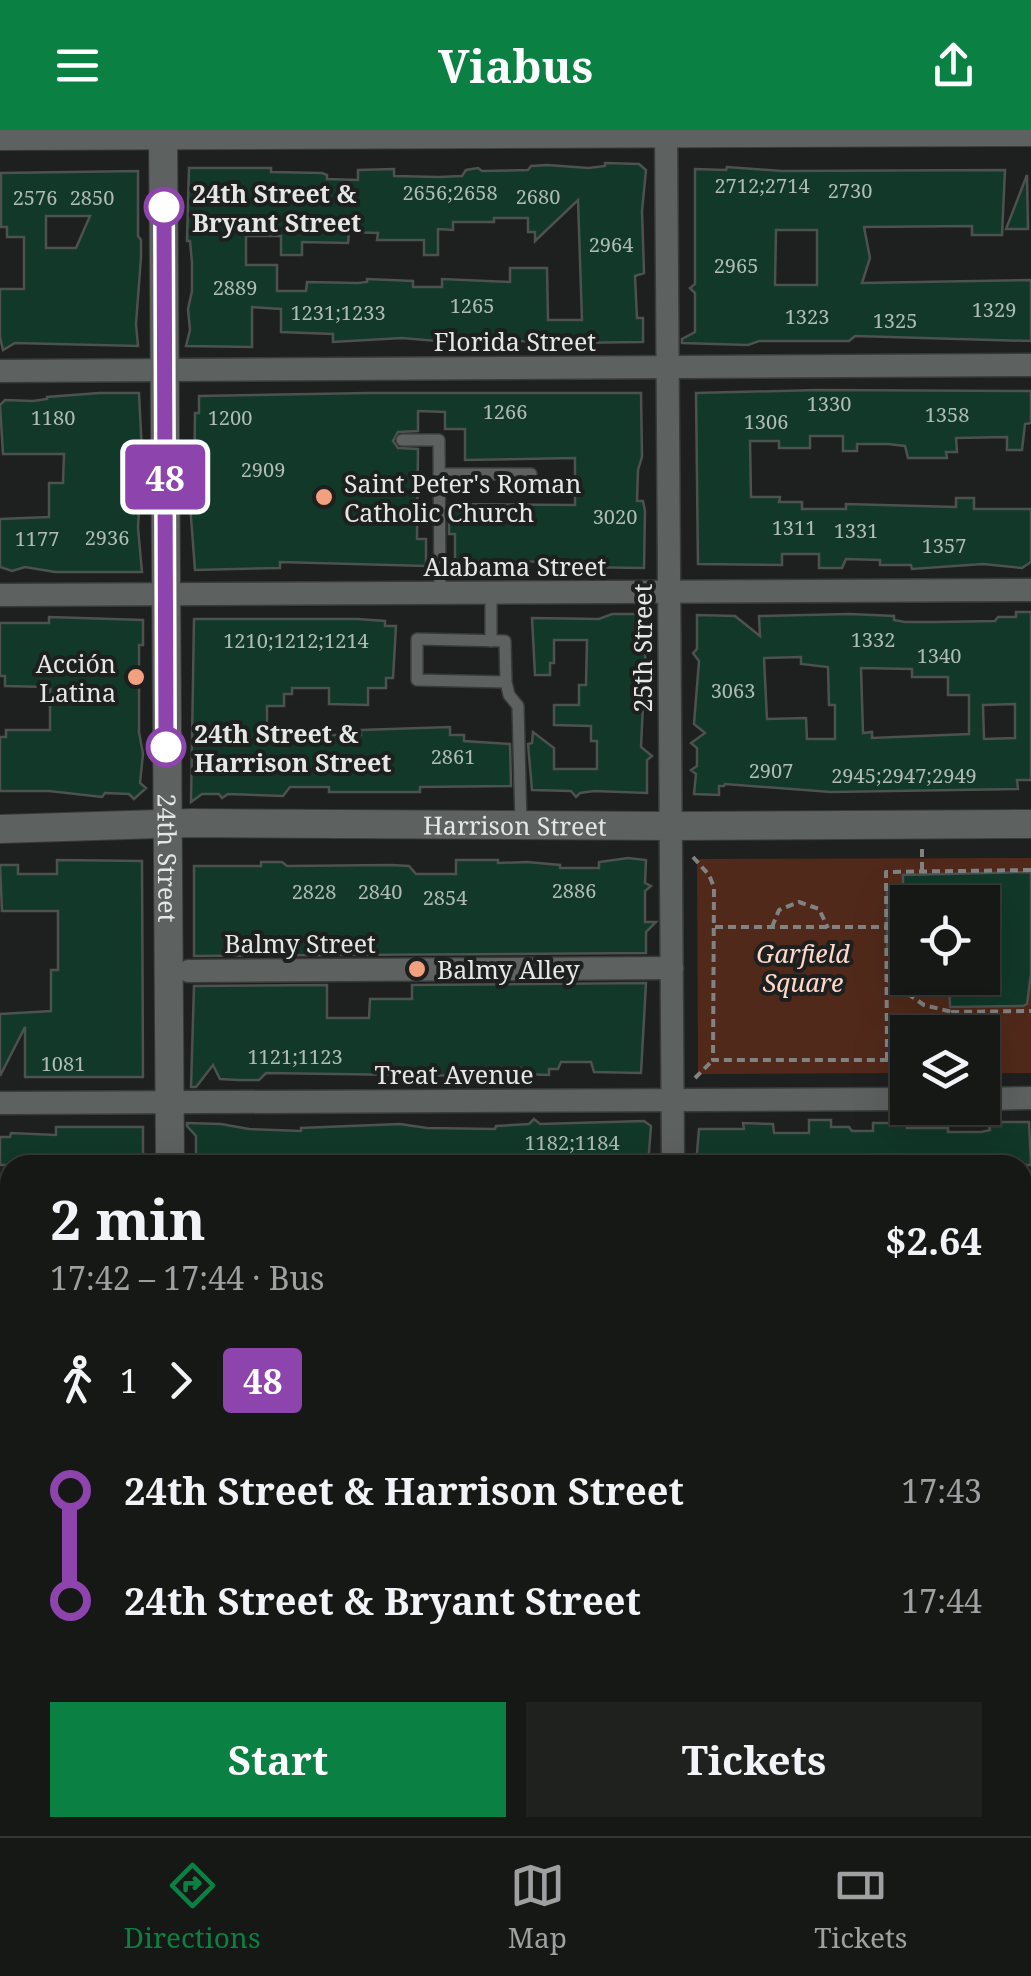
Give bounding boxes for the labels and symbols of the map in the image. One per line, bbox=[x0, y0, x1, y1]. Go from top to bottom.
house number: 2712;2714 bbox=[714, 172, 810, 199]
place label: 24th Street & Bryant Street bbox=[192, 176, 361, 239]
house number: 2730 bbox=[828, 177, 872, 204]
house number: 2656;2658 bbox=[402, 179, 498, 206]
house number: 2680 bbox=[516, 183, 560, 210]
house number: 2576 bbox=[13, 184, 57, 211]
house number: 2850 bbox=[70, 184, 114, 211]
marker: 24th Street & Bryant Street bbox=[145, 188, 183, 226]
house number: 2964 bbox=[589, 231, 633, 258]
house number: 2965 bbox=[714, 252, 758, 279]
house number: 2889 bbox=[213, 274, 257, 301]
house number: 1265 bbox=[450, 292, 494, 319]
house number: 1329 bbox=[972, 296, 1016, 323]
house number: 1231;1233 bbox=[290, 299, 386, 326]
house number: 1323 bbox=[785, 303, 829, 330]
house number: 1325 bbox=[873, 307, 917, 334]
street label: Florida Street bbox=[434, 324, 596, 358]
house number: 1330 bbox=[807, 390, 851, 417]
house number: 1266 bbox=[483, 398, 527, 425]
house number: 1358 bbox=[925, 401, 969, 428]
house number: 1180 bbox=[31, 404, 75, 431]
house number: 1200 bbox=[208, 404, 252, 431]
house number: 1306 bbox=[744, 408, 788, 435]
line badge: 48 bbox=[120, 444, 210, 510]
house number: 2909 bbox=[241, 456, 285, 483]
place label: Saint Peter's Roman Catholic Church bbox=[344, 466, 581, 529]
marker: Saint Peter's Roman Catholic Church bbox=[313, 486, 335, 508]
house number: 3020 bbox=[593, 503, 637, 530]
house number: 1311 bbox=[772, 514, 816, 541]
house number: 1331 bbox=[834, 517, 878, 544]
house number: 2936 bbox=[85, 524, 129, 551]
house number: 1177 bbox=[15, 525, 59, 552]
house number: 1357 bbox=[922, 532, 966, 559]
street label: Alabama Street bbox=[424, 549, 607, 583]
street label: 25th Street bbox=[625, 583, 659, 712]
house number: 1332 bbox=[851, 626, 895, 653]
house number: 1210;1212;1214 bbox=[223, 627, 369, 654]
house number: 1340 bbox=[917, 642, 961, 669]
place label: Acción Latina bbox=[36, 646, 116, 709]
marker: Acción Latina bbox=[125, 666, 147, 688]
house number: 3063 bbox=[711, 677, 755, 704]
place label: 24th Street & Harrison Street bbox=[194, 716, 391, 779]
marker: 24th Street & Harrison Street bbox=[147, 728, 185, 766]
house number: 2861 bbox=[431, 743, 475, 770]
house number: 2907 bbox=[749, 757, 793, 784]
house number: 2945;2947;2949 bbox=[831, 762, 977, 789]
street label: 24th Street bbox=[150, 793, 185, 923]
street label: Harrison Street bbox=[423, 807, 607, 843]
house number: 2886 bbox=[552, 877, 596, 904]
house number: 2828 bbox=[292, 878, 336, 905]
house number: 2840 bbox=[358, 878, 402, 905]
house number: 2854 bbox=[423, 884, 467, 911]
street label: Balmy Street bbox=[224, 926, 376, 960]
park label: Garfield Square bbox=[756, 936, 850, 999]
place label: Balmy Alley bbox=[437, 952, 580, 986]
marker: Balmy Alley bbox=[406, 958, 428, 980]
house number: 1121;1123 bbox=[247, 1043, 343, 1070]
house number: 1081 bbox=[41, 1050, 85, 1077]
street label: Treat Avenue bbox=[374, 1057, 534, 1091]
house number: 1182;1184 bbox=[524, 1129, 620, 1156]

